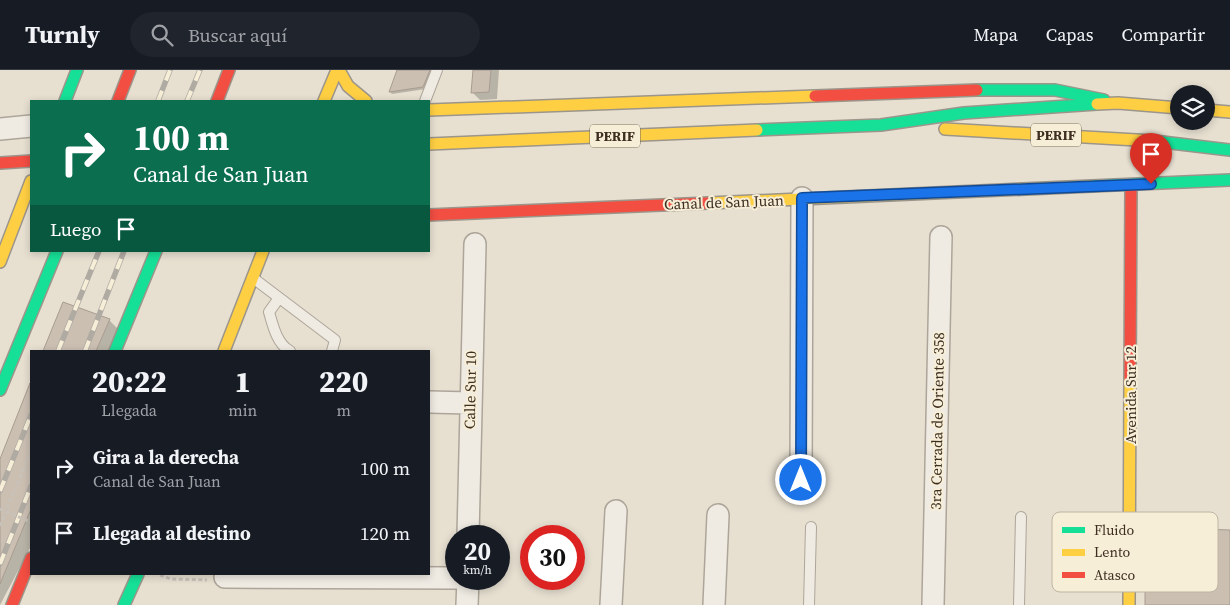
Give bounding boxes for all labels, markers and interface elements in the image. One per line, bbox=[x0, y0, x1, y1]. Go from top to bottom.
search box bbox=[130, 12, 480, 57]
text: Turnly bbox=[25, 18, 100, 51]
icon: search bbox=[148, 21, 176, 49]
text: Buscar aquí bbox=[188, 22, 287, 48]
text: Mapa bbox=[973, 22, 1018, 47]
text: Capas bbox=[1046, 22, 1093, 47]
text: Compartir bbox=[1121, 22, 1205, 47]
map controls bbox=[1170, 85, 1215, 130]
button: layers bbox=[1170, 85, 1215, 130]
text: 100 m bbox=[133, 114, 229, 162]
icon: right bbox=[50, 120, 115, 185]
road number: PERIF bbox=[590, 124, 640, 148]
road number: PERIF bbox=[1031, 124, 1081, 146]
pin bbox=[1130, 133, 1172, 184]
icon: arrive bbox=[1137, 140, 1165, 168]
text: Canal de San Juan bbox=[133, 159, 309, 189]
street label: Canal de San Juan bbox=[664, 189, 784, 215]
icon: arrive bbox=[112, 215, 140, 243]
text: Luego bbox=[50, 216, 102, 242]
street label: 3ra Cerrada de Oriente 358 bbox=[925, 332, 949, 510]
street label: Avenida Sur 12 bbox=[1120, 346, 1141, 444]
street label: Calle Sur 10 bbox=[459, 351, 481, 429]
text: 20:22 bbox=[92, 361, 167, 402]
text: 1 bbox=[234, 361, 251, 402]
text: 220 bbox=[319, 361, 368, 402]
text: Llegada bbox=[101, 399, 157, 421]
text: min bbox=[228, 399, 257, 421]
text: m bbox=[336, 399, 351, 421]
text: Gira a la derecha bbox=[93, 444, 239, 470]
position arrow bbox=[774, 453, 826, 505]
icon: right bbox=[50, 454, 78, 482]
text: 100 m bbox=[360, 455, 410, 481]
text: Canal de San Juan bbox=[93, 470, 221, 492]
legend bbox=[1052, 512, 1218, 592]
icon: arrive bbox=[50, 519, 78, 547]
text: Llegada al destino bbox=[93, 520, 251, 546]
text: 120 m bbox=[360, 520, 410, 546]
text: Fluido bbox=[1094, 520, 1134, 540]
speed limit sign: 30 bbox=[520, 525, 585, 590]
text: 20 bbox=[464, 534, 491, 568]
text: Lento bbox=[1094, 542, 1130, 562]
text: km/h bbox=[463, 562, 492, 578]
text: Atasco bbox=[1094, 565, 1136, 585]

